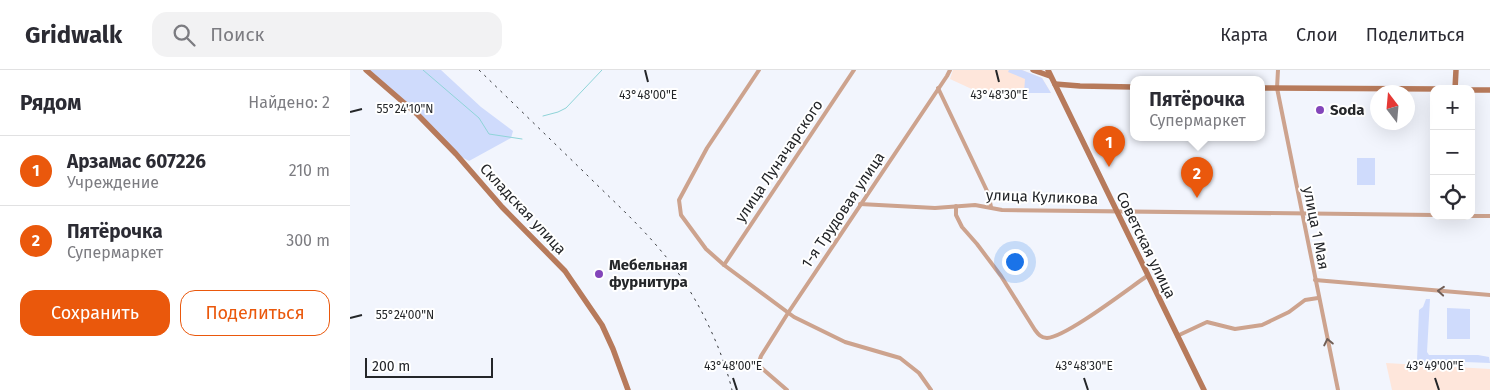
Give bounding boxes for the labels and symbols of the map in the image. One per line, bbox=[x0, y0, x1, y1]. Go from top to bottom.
north arrow bbox=[1370, 85, 1415, 130]
text: 43°48'00"E bbox=[619, 88, 677, 102]
text: 43°48'30"E bbox=[970, 88, 1028, 102]
street label: улица Луначарского bbox=[731, 96, 827, 226]
place label: Soda bbox=[1330, 101, 1365, 119]
text: 55°24'10"N bbox=[377, 102, 433, 116]
marker: Soda bbox=[1314, 104, 1326, 116]
pin: 1 bbox=[1093, 126, 1125, 167]
street label: 1-я Трудовая улица bbox=[798, 149, 888, 271]
pin: 2 bbox=[1181, 157, 1213, 198]
street label: Складская улица bbox=[476, 160, 570, 258]
street label: улица 1 Мая bbox=[1299, 185, 1333, 271]
street label: улица Куликова bbox=[986, 186, 1098, 208]
street label: Советская улица bbox=[1112, 189, 1180, 301]
your location bbox=[1002, 249, 1028, 275]
place label: Мебельная фурнитура bbox=[609, 256, 688, 291]
marker: Мебельная фурнитура bbox=[593, 268, 605, 280]
one-way arrow bbox=[1437, 286, 1445, 297]
text: 55°24'00"N bbox=[376, 308, 434, 322]
one-way arrow bbox=[1323, 338, 1333, 347]
scale bar bbox=[365, 355, 492, 378]
text: 43°48'00"E bbox=[704, 359, 762, 373]
text: 43°48'30"E bbox=[1055, 359, 1113, 373]
text: 43°49'00"E bbox=[1406, 359, 1464, 373]

